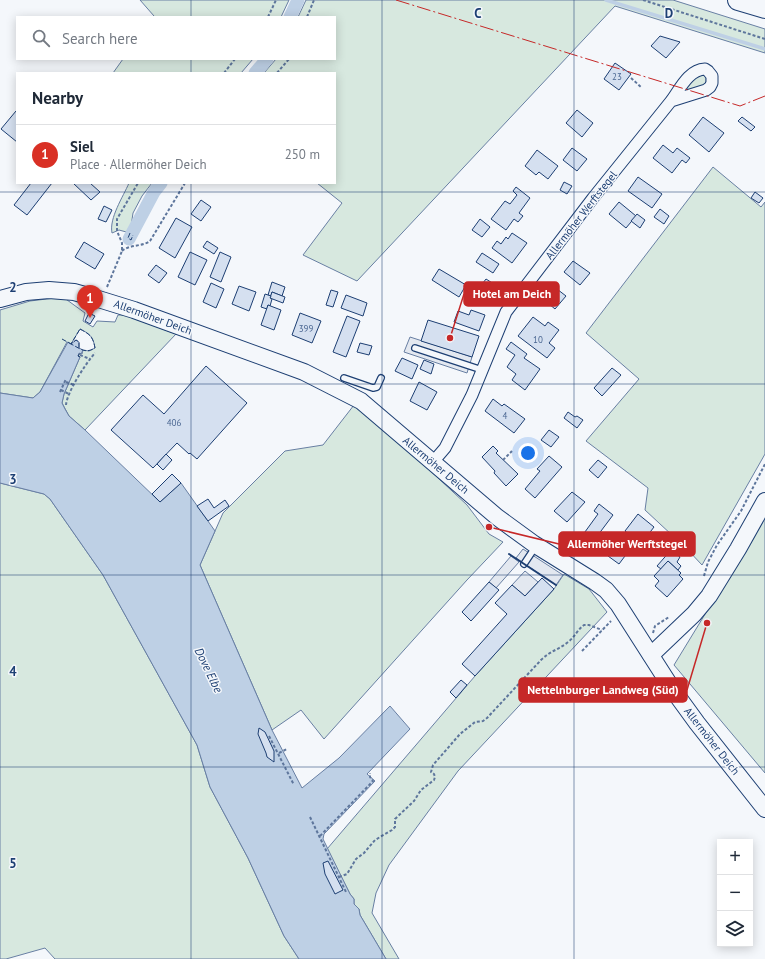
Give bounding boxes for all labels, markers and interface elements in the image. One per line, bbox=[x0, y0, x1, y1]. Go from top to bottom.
text: C bbox=[474, 5, 482, 22]
text: D bbox=[665, 5, 673, 22]
search box bbox=[16, 16, 336, 60]
icon: search bbox=[30, 27, 52, 49]
text: Search here bbox=[62, 29, 138, 48]
house number: 23 bbox=[612, 71, 622, 82]
text: Nearby bbox=[32, 87, 83, 109]
text: Siel bbox=[70, 137, 94, 156]
text: 1 bbox=[41, 146, 49, 163]
text: 250 m bbox=[285, 146, 320, 163]
text: Place · Allermöher Deich bbox=[70, 156, 207, 173]
street label: Allermöher Werftstegel bbox=[542, 167, 620, 262]
text: 2 bbox=[9, 279, 17, 296]
callout: Hotel am Deich bbox=[464, 282, 559, 306]
pin: 1 bbox=[77, 285, 103, 318]
text: Hotel am Deich bbox=[473, 286, 551, 301]
street label: Allermöher Deich bbox=[112, 296, 194, 338]
house number: 399 bbox=[299, 323, 313, 334]
house number: 10 bbox=[533, 334, 543, 345]
house number: 4 bbox=[503, 410, 508, 421]
house number: 406 bbox=[167, 417, 181, 428]
street label: Allermöher Deich bbox=[400, 433, 472, 497]
your location bbox=[518, 443, 538, 463]
text: 3 bbox=[9, 471, 17, 488]
callout: Allermöher Werftstegel bbox=[559, 532, 695, 556]
text: Allermöher Werftstegel bbox=[567, 536, 687, 551]
water label: Dove Elbe bbox=[192, 645, 227, 695]
text: 4 bbox=[9, 663, 17, 680]
callout: Nettelnburger Landweg (Süd) bbox=[519, 678, 687, 702]
text: Nettelnburger Landweg (Süd) bbox=[527, 682, 679, 697]
street label: Allermöher Deich bbox=[681, 704, 743, 778]
map controls bbox=[717, 839, 753, 947]
button: + bbox=[717, 839, 753, 875]
text: 5 bbox=[9, 855, 17, 872]
button: − bbox=[717, 875, 753, 911]
button: layers bbox=[717, 911, 753, 947]

